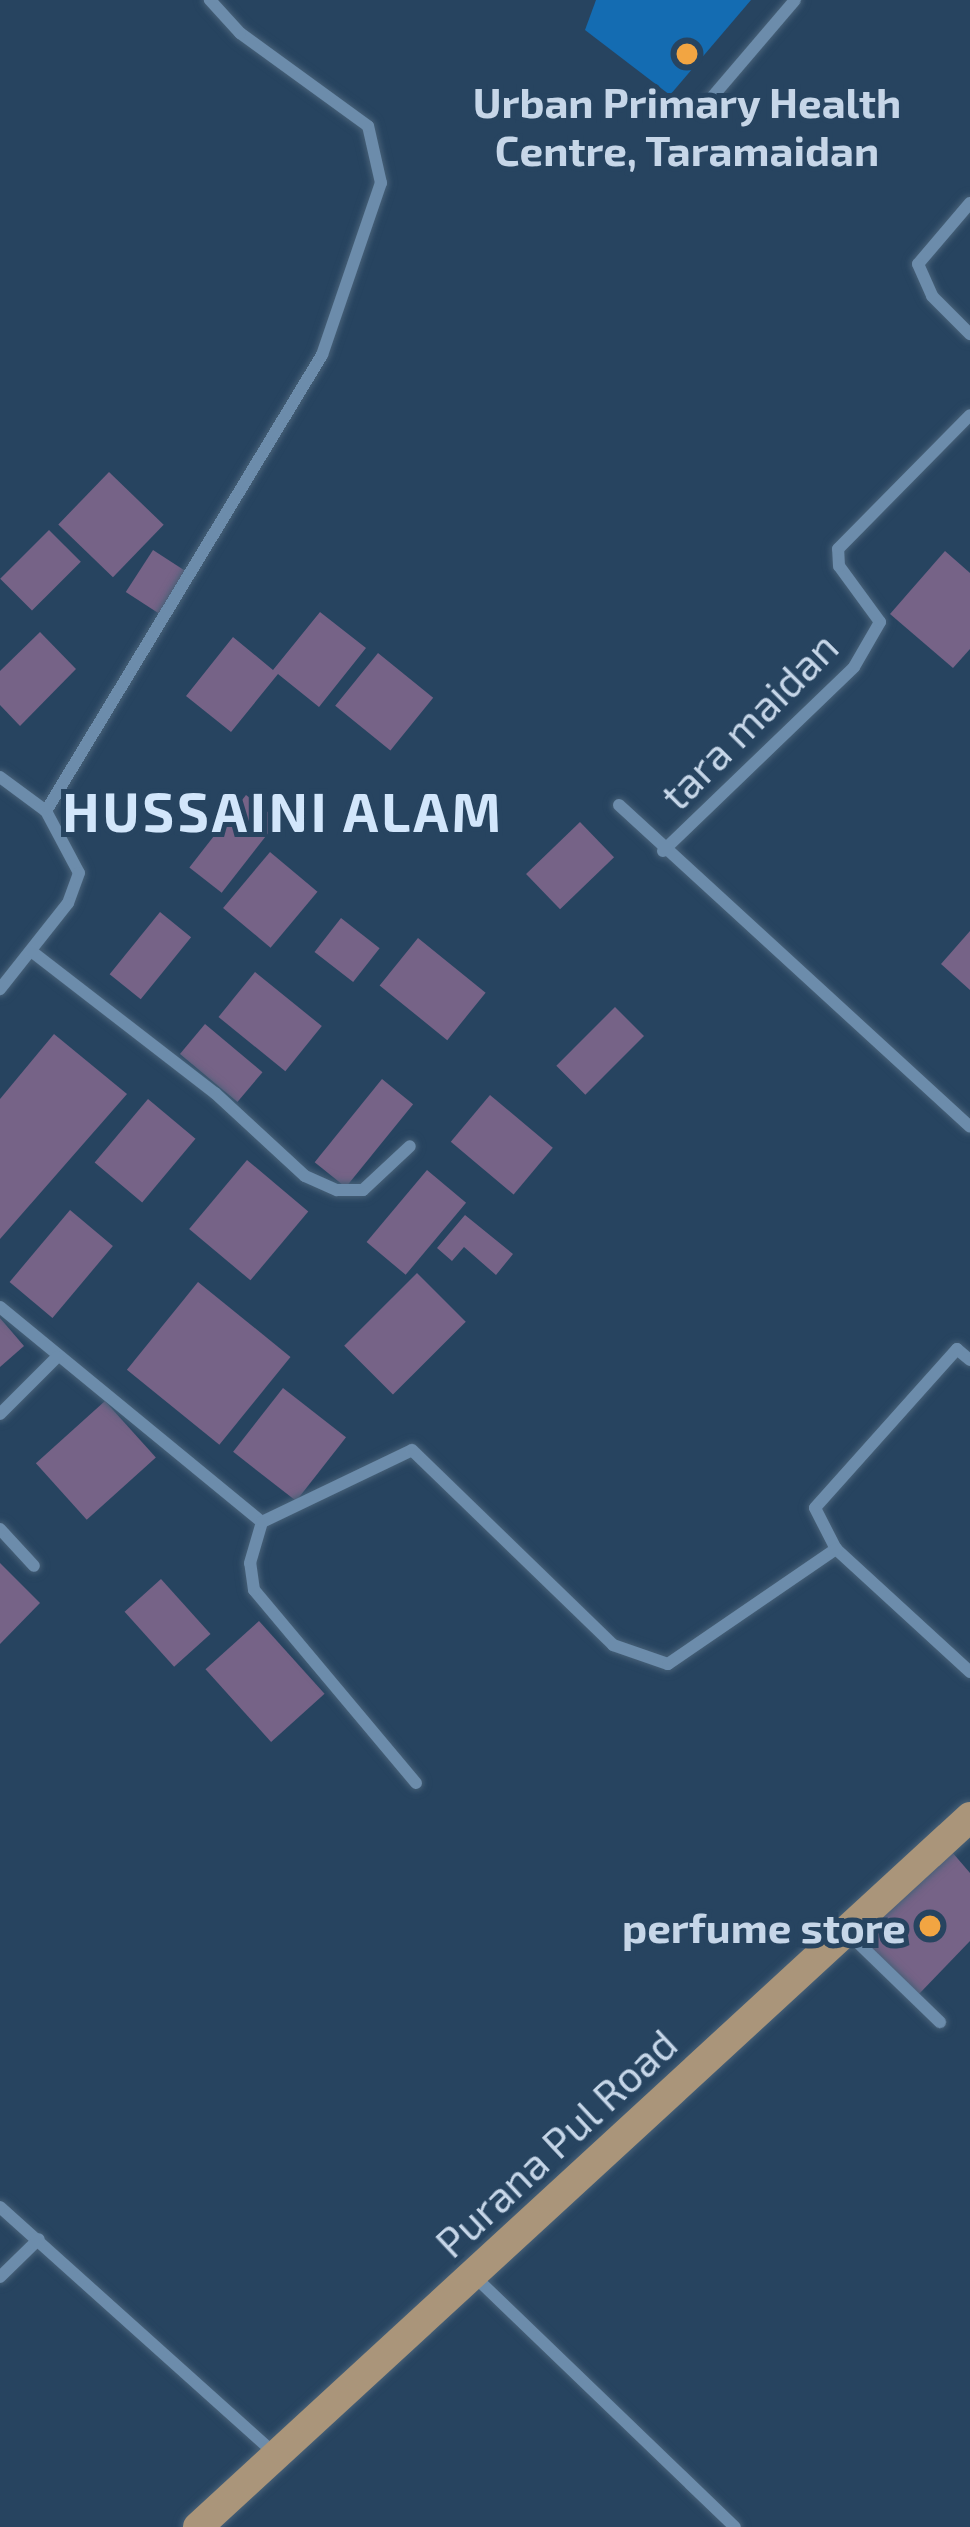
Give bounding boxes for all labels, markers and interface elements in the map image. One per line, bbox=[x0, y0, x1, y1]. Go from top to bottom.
marker: Urban Primary Health Centre, Taramaidan bbox=[671, 38, 703, 70]
place label: Urban Primary Health Centre, Taramaidan bbox=[472, 76, 902, 174]
street label: tara maidan bbox=[649, 621, 847, 819]
district label: HUSSAINI ALAM bbox=[62, 779, 504, 843]
place label: perfume store bbox=[622, 1901, 906, 1951]
marker: perfume store bbox=[917, 1913, 943, 1939]
street label: Purana Pul Road bbox=[423, 2017, 687, 2267]

